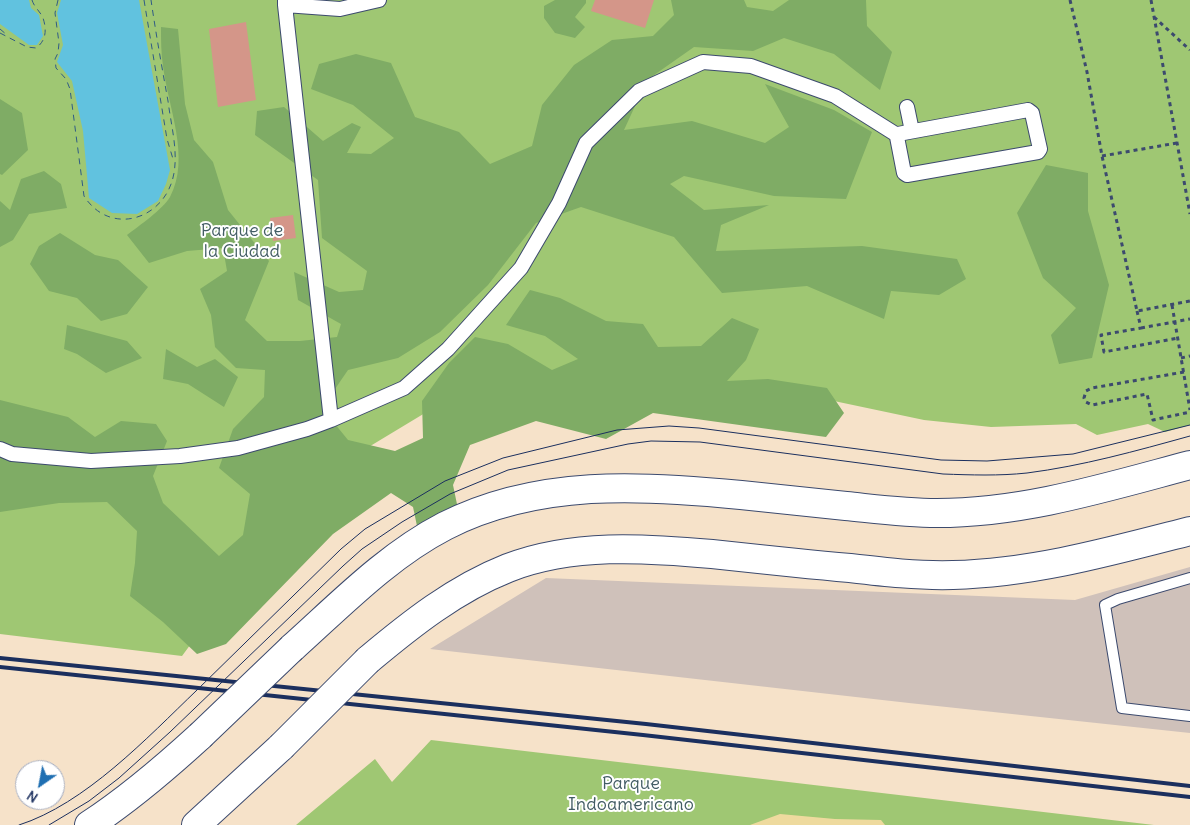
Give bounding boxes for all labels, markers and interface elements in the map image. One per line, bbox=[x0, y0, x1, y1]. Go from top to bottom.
park label: Parque de la Ciudad bbox=[201, 220, 283, 262]
north arrow bbox=[15, 760, 65, 810]
park label: Parque Indoamericano bbox=[568, 773, 694, 816]
text: N bbox=[23, 787, 41, 807]

